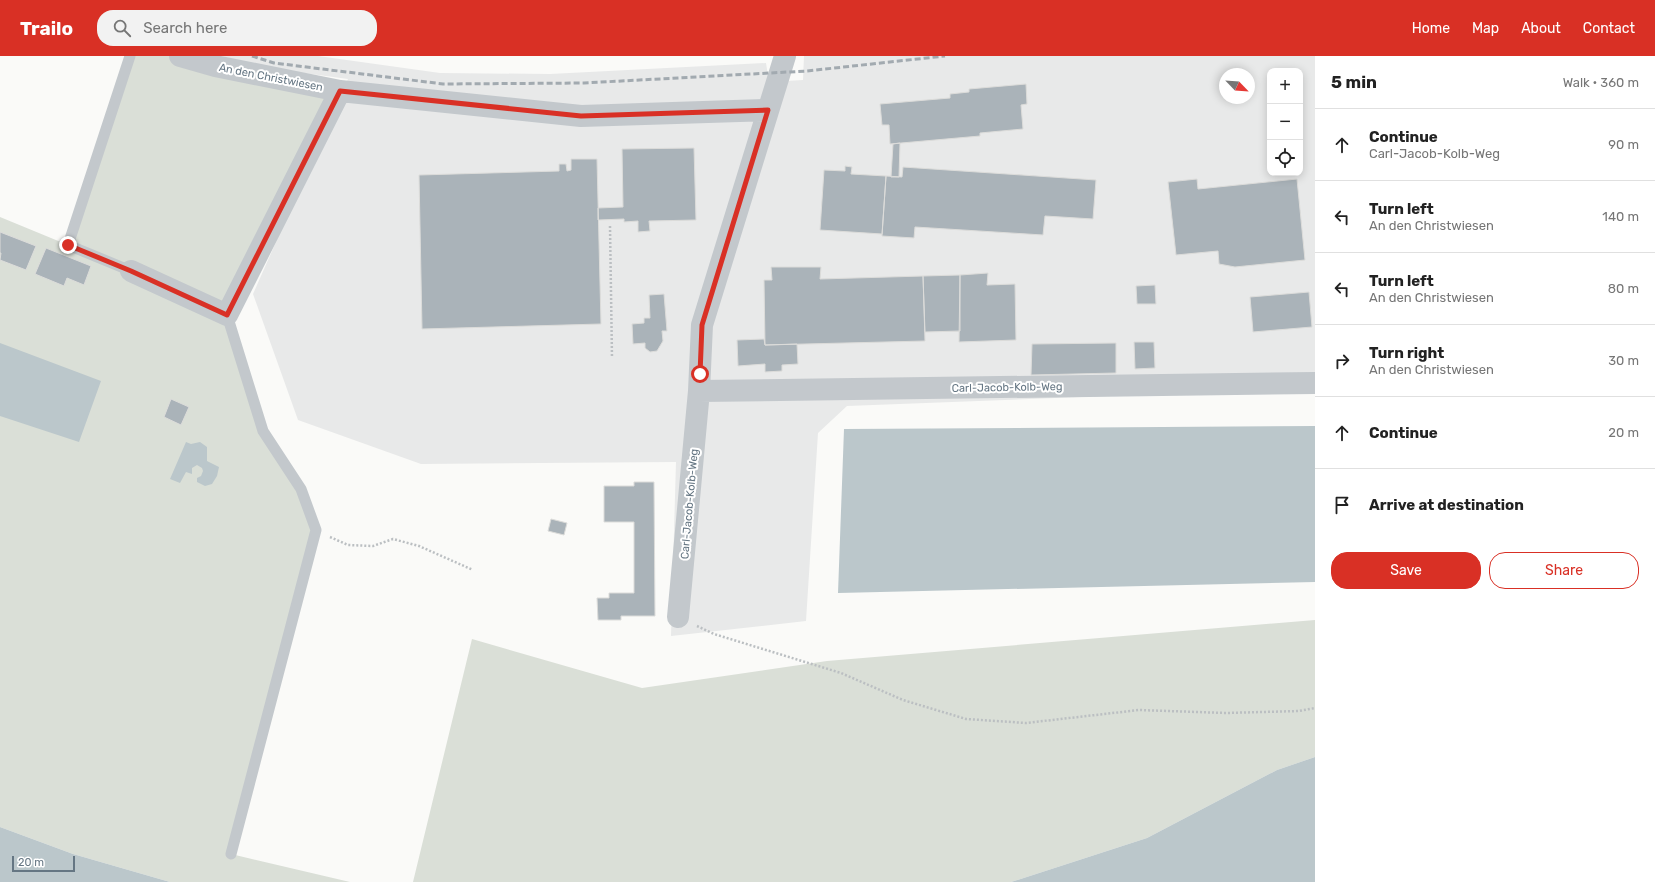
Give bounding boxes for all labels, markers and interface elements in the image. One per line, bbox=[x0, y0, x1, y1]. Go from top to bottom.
search box bbox=[97, 10, 377, 46]
text: Trailo bbox=[20, 17, 73, 40]
icon: search bbox=[111, 17, 133, 39]
text: Search here bbox=[143, 19, 227, 37]
text: Home bbox=[1412, 20, 1450, 37]
text: Map bbox=[1472, 20, 1499, 37]
text: About bbox=[1521, 20, 1561, 37]
text: Contact bbox=[1583, 20, 1635, 37]
street label: An den Christwiesen bbox=[218, 61, 324, 94]
north arrow bbox=[1219, 68, 1255, 104]
map controls bbox=[1267, 68, 1303, 176]
button: + bbox=[1267, 68, 1303, 104]
text: 5 min bbox=[1331, 72, 1377, 92]
text: Walk · 360 m bbox=[1563, 75, 1639, 90]
button: − bbox=[1267, 104, 1303, 140]
text: Continue bbox=[1369, 128, 1438, 146]
icon: ahead bbox=[1331, 134, 1353, 156]
text: 90 m bbox=[1608, 137, 1639, 152]
button: locate bbox=[1267, 140, 1303, 176]
text: Carl-Jacob-Kolb-Weg bbox=[1369, 146, 1500, 161]
text: Turn left bbox=[1369, 200, 1434, 218]
icon: left bbox=[1331, 206, 1353, 228]
text: 140 m bbox=[1602, 209, 1639, 224]
text: An den Christwiesen bbox=[1369, 218, 1494, 233]
route end bbox=[59, 236, 77, 254]
text: Turn left bbox=[1369, 272, 1434, 290]
icon: left bbox=[1331, 278, 1353, 300]
text: 80 m bbox=[1608, 281, 1639, 296]
text: An den Christwiesen bbox=[1369, 290, 1494, 305]
text: Turn right bbox=[1369, 344, 1444, 362]
icon: right bbox=[1331, 350, 1353, 372]
text: 30 m bbox=[1608, 353, 1639, 368]
text: An den Christwiesen bbox=[1369, 362, 1494, 377]
route start bbox=[691, 365, 709, 383]
street label: Carl-Jacob-Kolb-Weg bbox=[951, 380, 1063, 395]
icon: ahead bbox=[1331, 422, 1353, 444]
text: Continue bbox=[1369, 424, 1438, 442]
text: 20 m bbox=[1608, 425, 1639, 440]
street label: Carl-Jacob-Kolb-Weg bbox=[678, 448, 701, 560]
icon: arrive bbox=[1331, 494, 1353, 516]
text: Arrive at destination bbox=[1369, 496, 1524, 514]
button: Save bbox=[1331, 552, 1481, 589]
button: Share bbox=[1489, 552, 1639, 589]
scale bar bbox=[12, 854, 75, 873]
text: 20 m bbox=[18, 856, 44, 869]

